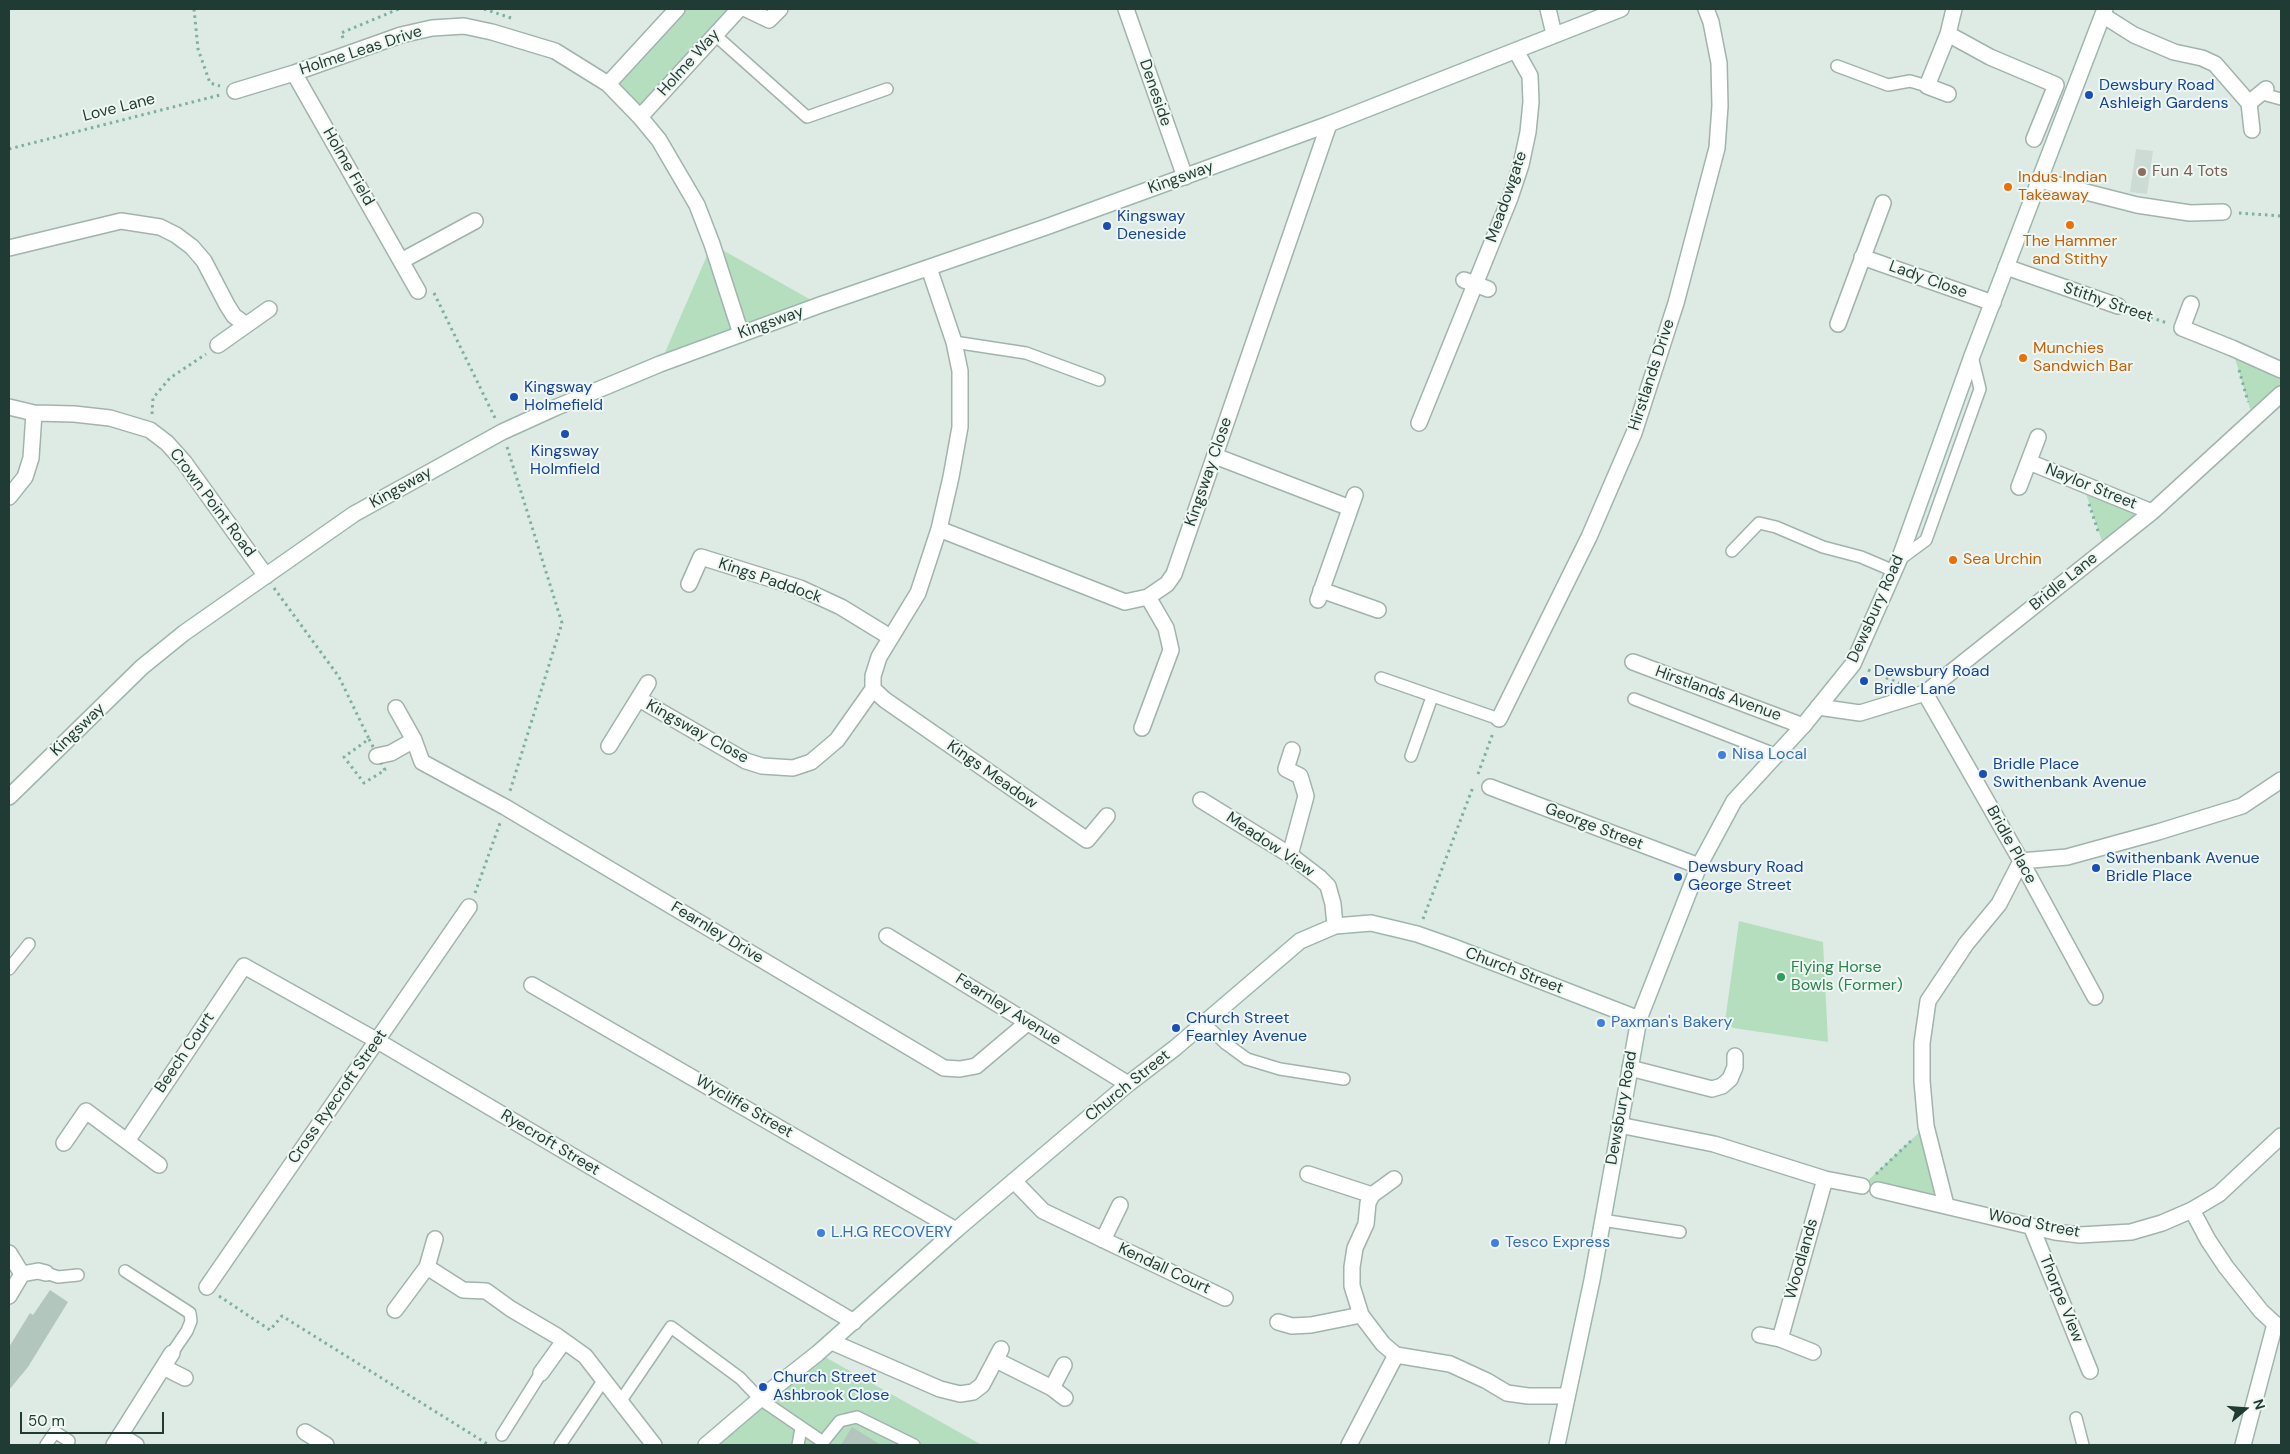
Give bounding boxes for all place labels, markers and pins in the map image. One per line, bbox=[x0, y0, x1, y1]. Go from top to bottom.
place label: Dewsbury Road Ashleigh Gardens bbox=[2099, 76, 2229, 114]
marker: Dewsbury Road Ashleigh Gardens bbox=[2083, 89, 2095, 101]
place label: Fun 4 Tots bbox=[2152, 162, 2228, 182]
marker: Fun 4 Tots bbox=[2136, 166, 2148, 178]
place label: Indus Indian Takeaway bbox=[2018, 168, 2107, 206]
marker: Indus Indian Takeaway bbox=[2002, 181, 2014, 193]
place label: Kingsway Deneside bbox=[1117, 207, 1186, 245]
marker: The Hammer and Stithy bbox=[2064, 219, 2076, 231]
marker: Kingsway Deneside bbox=[1101, 220, 1113, 232]
place label: The Hammer and Stithy bbox=[2023, 232, 2117, 270]
place label: Munchies Sandwich Bar bbox=[2033, 339, 2133, 377]
marker: Munchies Sandwich Bar bbox=[2017, 352, 2029, 364]
place label: Kingsway Holmefield bbox=[524, 378, 603, 416]
marker: Kingsway Holmefield bbox=[508, 391, 520, 403]
marker: Kingsway Holmfield bbox=[559, 428, 571, 440]
place label: Kingsway Holmfield bbox=[530, 442, 600, 480]
place label: Sea Urchin bbox=[1963, 550, 2042, 570]
marker: Sea Urchin bbox=[1947, 554, 1959, 566]
place label: Dewsbury Road Bridle Lane bbox=[1874, 662, 1990, 700]
marker: Dewsbury Road Bridle Lane bbox=[1858, 675, 1870, 687]
place label: Nisa Local bbox=[1732, 745, 1807, 765]
marker: Nisa Local bbox=[1716, 749, 1728, 761]
place label: Bridle Place Swithenbank Avenue bbox=[1993, 755, 2147, 793]
marker: Bridle Place Swithenbank Avenue bbox=[1977, 768, 1989, 780]
place label: Swithenbank Avenue Bridle Place bbox=[2106, 849, 2260, 887]
place label: Dewsbury Road George Street bbox=[1688, 858, 1804, 896]
marker: Swithenbank Avenue Bridle Place bbox=[2090, 862, 2102, 874]
marker: Dewsbury Road George Street bbox=[1672, 871, 1684, 883]
place label: Flying Horse Bowls (Former) bbox=[1791, 958, 1903, 996]
marker: Flying Horse Bowls (Former) bbox=[1775, 971, 1787, 983]
place label: Church Street Fearnley Avenue bbox=[1186, 1009, 1307, 1047]
place label: Paxman's Bakery bbox=[1611, 1013, 1732, 1033]
marker: Paxman's Bakery bbox=[1595, 1017, 1607, 1029]
marker: Church Street Fearnley Avenue bbox=[1170, 1022, 1182, 1034]
place label: L.H.G RECOVERY bbox=[831, 1223, 953, 1243]
marker: L.H.G RECOVERY bbox=[815, 1227, 827, 1239]
place label: Tesco Express bbox=[1505, 1233, 1610, 1253]
marker: Tesco Express bbox=[1489, 1237, 1501, 1249]
place label: Church Street Ashbrook Close bbox=[773, 1368, 889, 1406]
marker: Church Street Ashbrook Close bbox=[757, 1381, 769, 1393]

